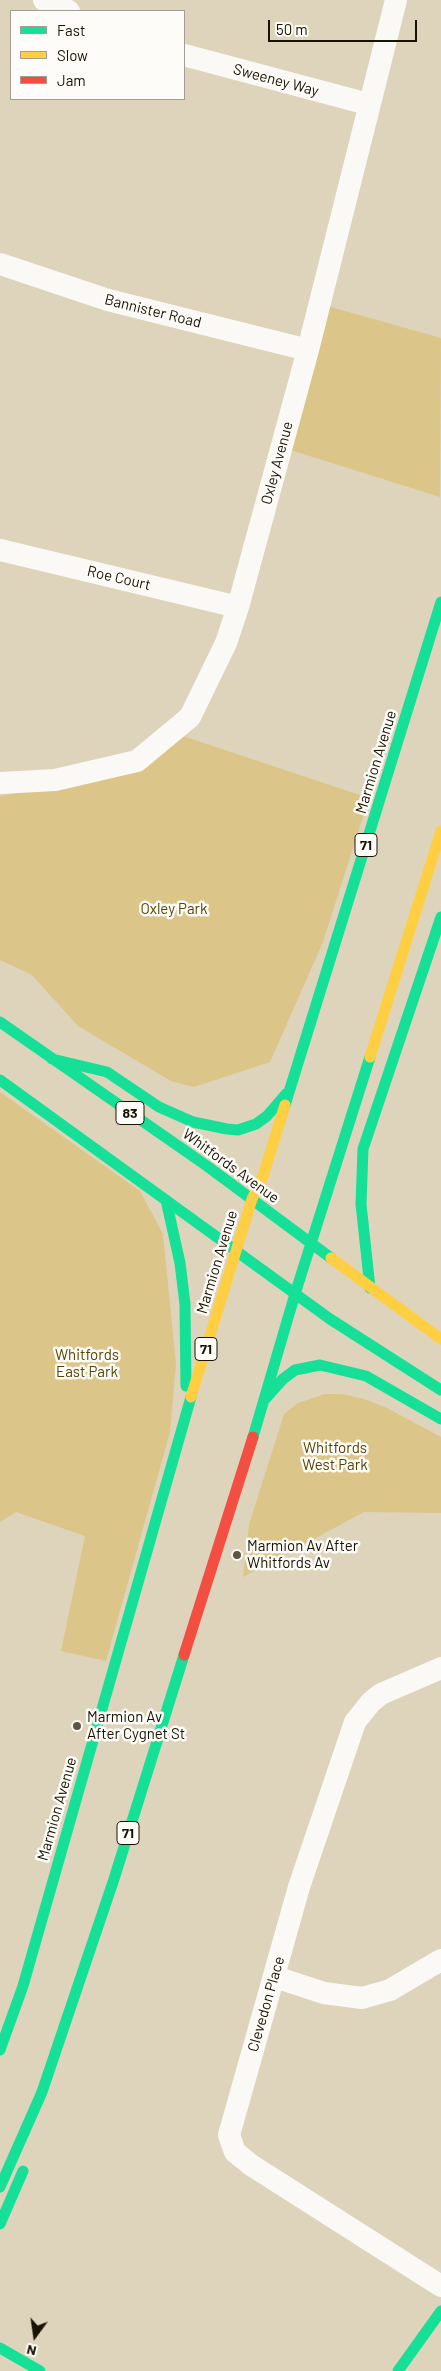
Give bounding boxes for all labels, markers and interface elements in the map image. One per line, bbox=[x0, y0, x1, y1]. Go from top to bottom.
legend bbox=[10, 10, 185, 100]
scale bar bbox=[271, 10, 420, 42]
text: 50 m bbox=[276, 20, 308, 38]
text: Fast bbox=[57, 21, 85, 39]
text: Slow bbox=[57, 46, 88, 64]
street label: Sweeney Way bbox=[231, 60, 321, 100]
text: Jam bbox=[57, 71, 86, 89]
street label: Bannister Road bbox=[103, 290, 203, 332]
street label: Oxley Avenue bbox=[257, 419, 297, 507]
street label: Roe Court bbox=[85, 562, 153, 594]
street label: Marmion Avenue bbox=[352, 708, 400, 816]
road number: 71 bbox=[355, 834, 377, 856]
park label: Oxley Park bbox=[140, 900, 208, 918]
road number: 83 bbox=[116, 1102, 144, 1124]
street label: Whitfords Avenue bbox=[179, 1125, 283, 1207]
street label: Marmion Avenue bbox=[193, 1208, 241, 1316]
road number: 71 bbox=[195, 1338, 217, 1360]
park label: Whitfords East Park bbox=[55, 1346, 119, 1381]
park label: Whitfords West Park bbox=[302, 1439, 368, 1474]
place label: Marmion Av After Whitfords Av bbox=[247, 1537, 358, 1572]
marker: Marmion Av After Whitfords Av bbox=[231, 1549, 243, 1561]
place label: Marmion Av After Cygnet St bbox=[87, 1708, 185, 1743]
marker: Marmion Av After Cygnet St bbox=[71, 1720, 83, 1732]
street label: Marmion Avenue bbox=[34, 1755, 80, 1863]
road number: 71 bbox=[117, 1822, 139, 1845]
street label: Clevedon Place bbox=[244, 1954, 288, 2054]
north arrow bbox=[10, 2311, 60, 2361]
text: N bbox=[25, 2342, 38, 2360]

